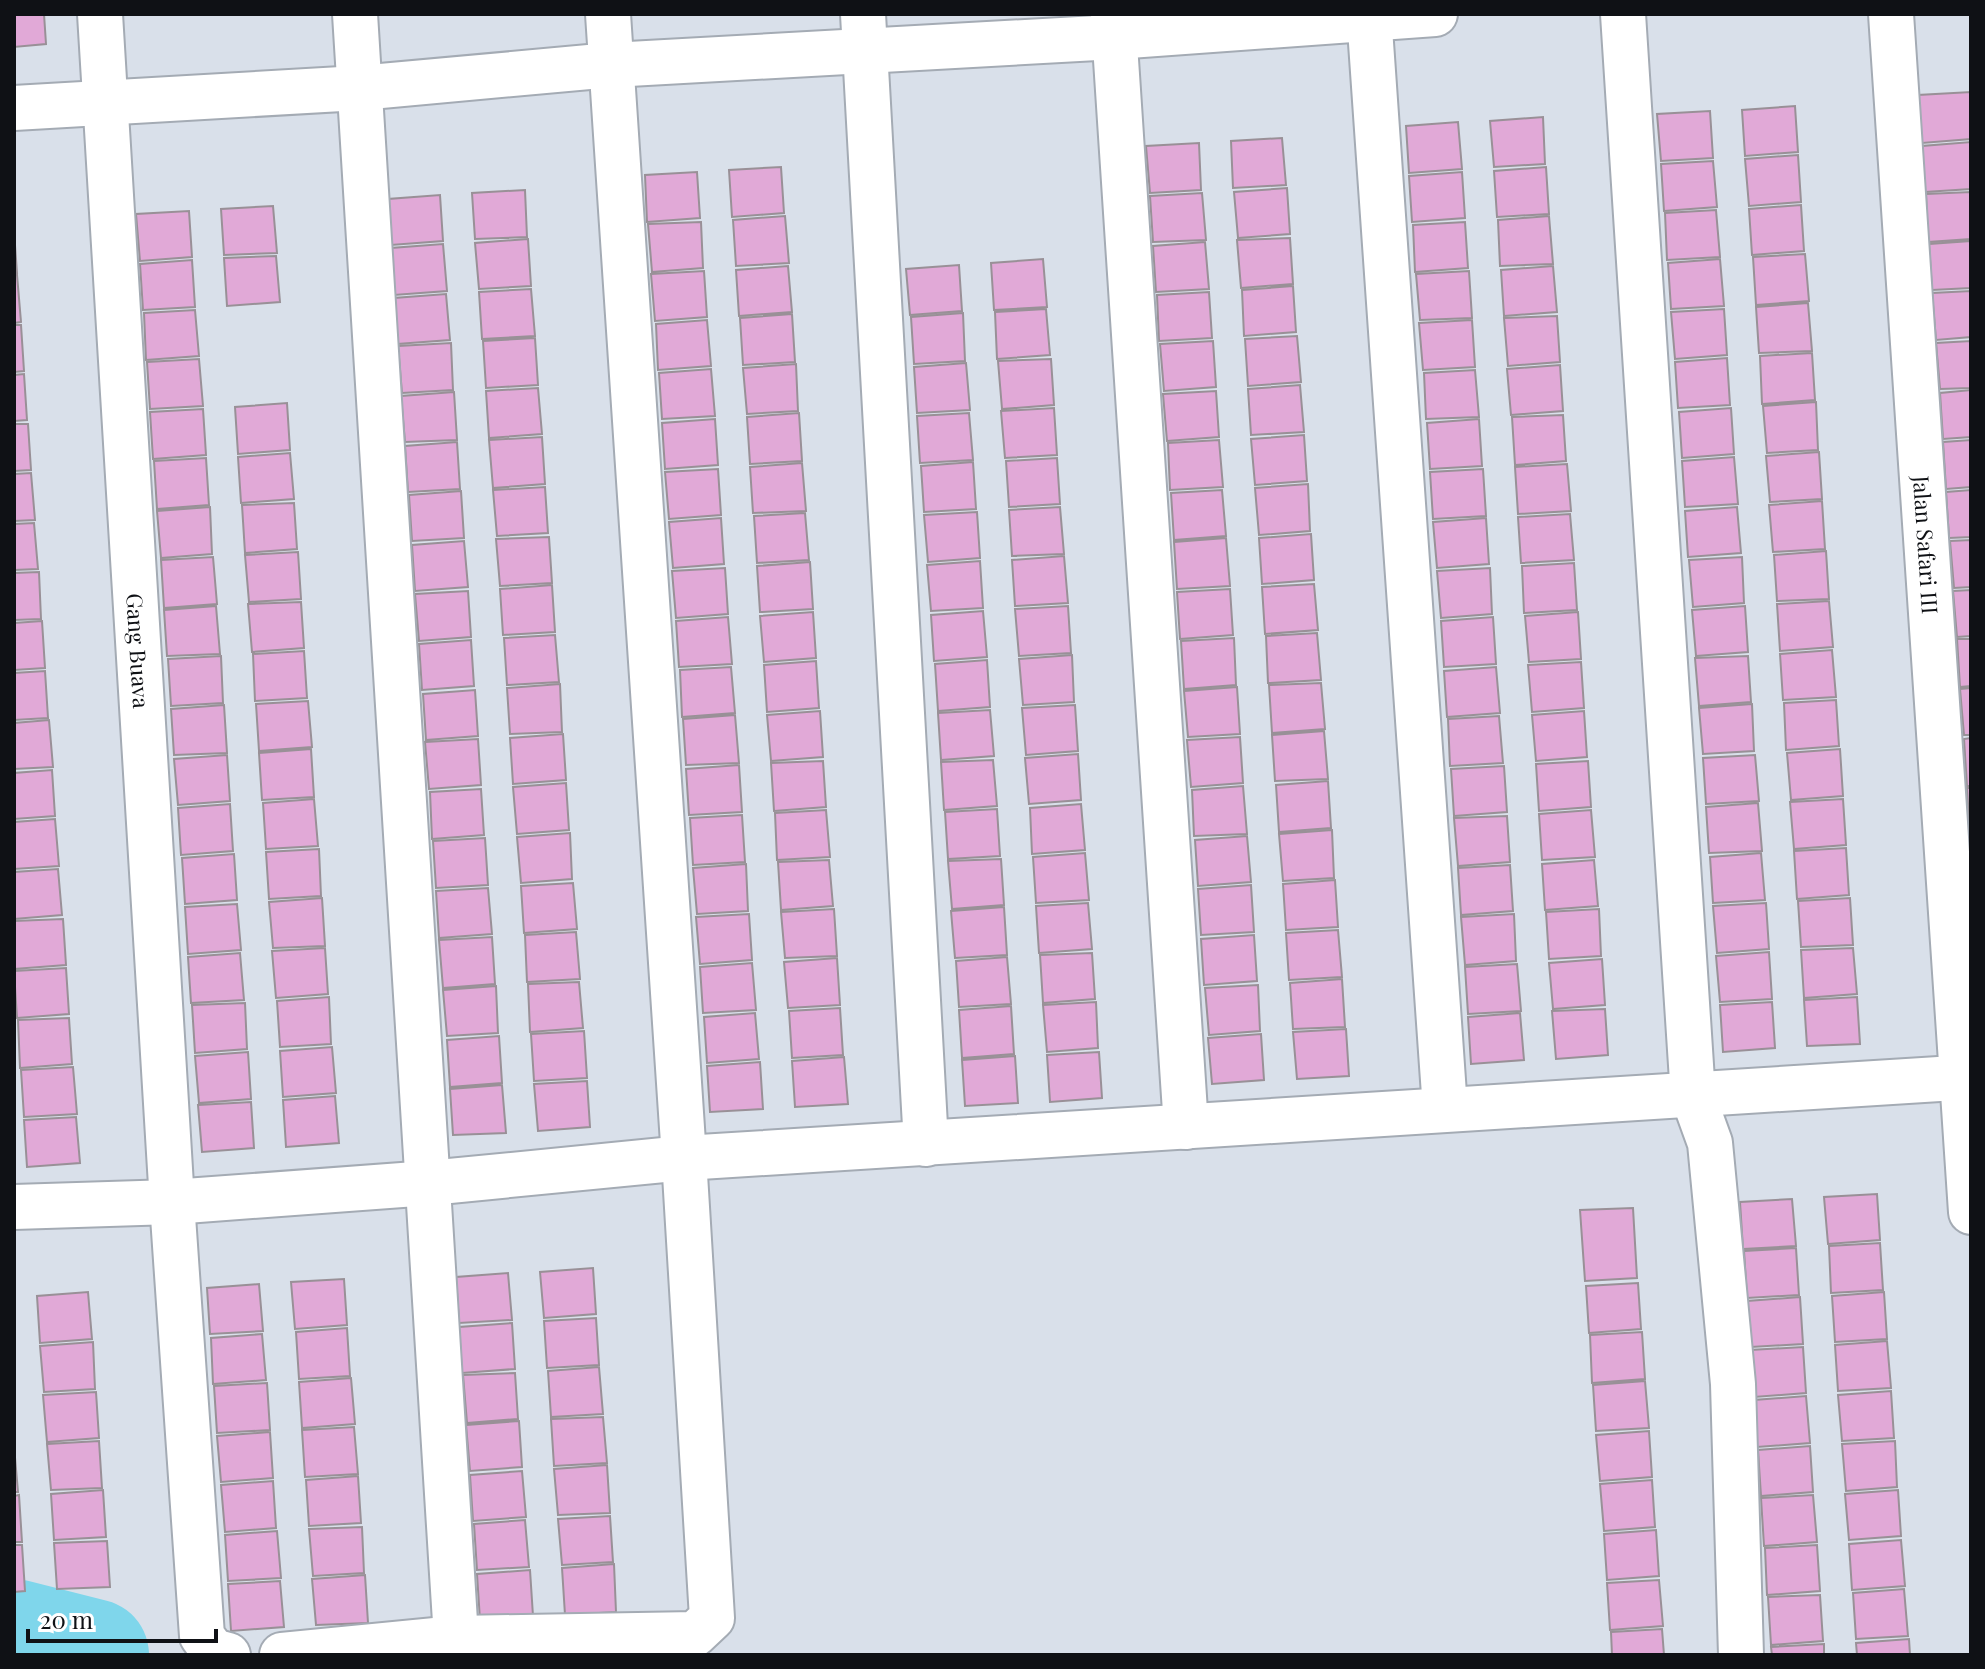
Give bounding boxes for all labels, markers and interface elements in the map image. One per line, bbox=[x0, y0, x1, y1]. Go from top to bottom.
street label: Jalan Safari III bbox=[1907, 474, 1946, 615]
street label: Gang Buava bbox=[120, 592, 157, 709]
scale bar bbox=[28, 1593, 216, 1643]
text: 20 m bbox=[40, 1603, 93, 1635]

